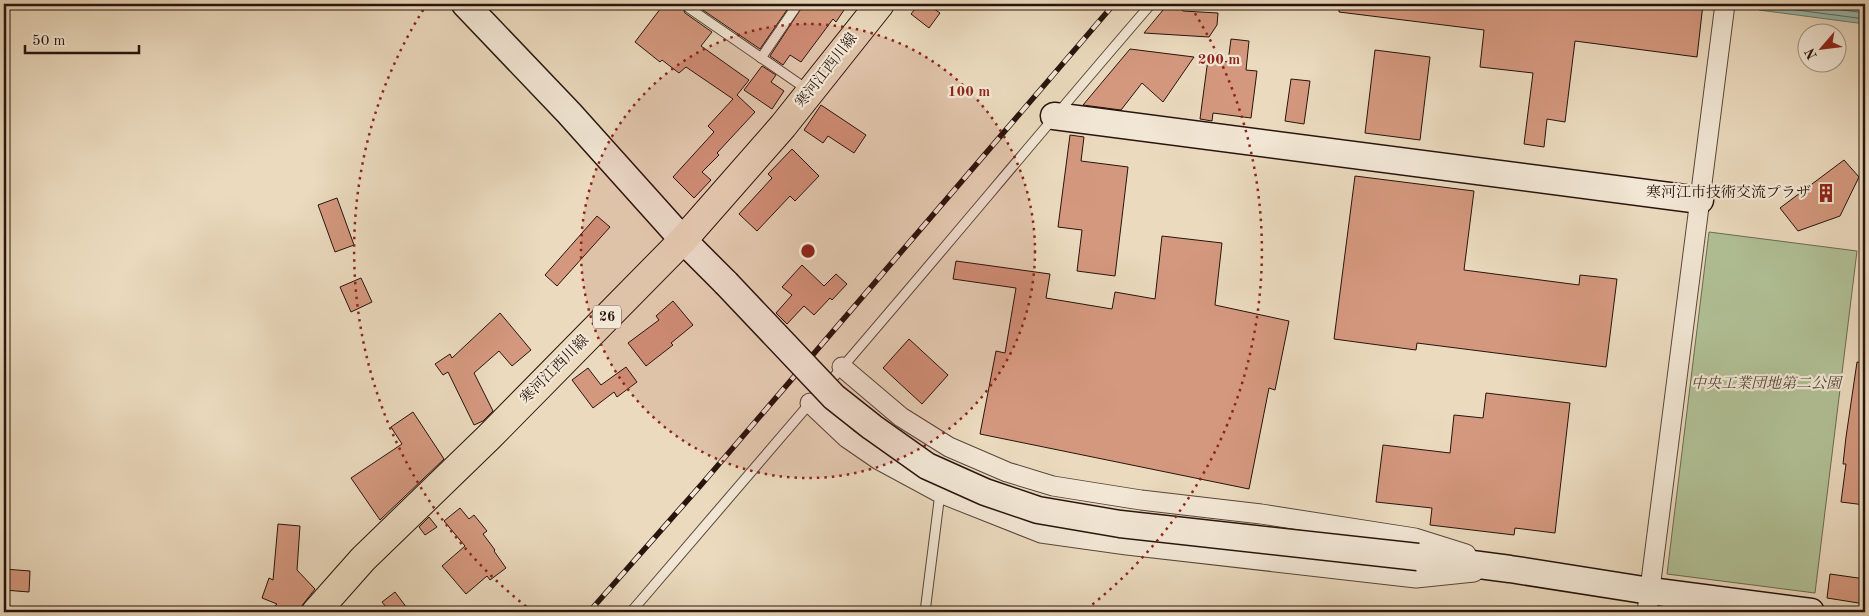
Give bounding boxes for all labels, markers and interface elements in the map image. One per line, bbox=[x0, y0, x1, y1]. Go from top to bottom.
scale bar bbox=[25, 22, 139, 54]
north arrow bbox=[1796, 22, 1846, 72]
street label: 寒河江西川線 bbox=[792, 30, 861, 111]
text: 50 m bbox=[32, 34, 66, 49]
text: N bbox=[1803, 45, 1820, 62]
text: 200 m bbox=[1198, 53, 1240, 68]
text: 100 m bbox=[948, 85, 990, 100]
building icon: 寒河江市技術交流プラザ bbox=[1815, 182, 1837, 204]
place label: 寒河江市技術交流プラザ bbox=[1646, 184, 1811, 201]
centre of rings bbox=[799, 242, 817, 260]
road number: 26 bbox=[593, 306, 621, 328]
street label: 寒河江西川線 bbox=[516, 331, 592, 407]
park label: 中央工業団地第二公園 bbox=[1691, 375, 1844, 392]

